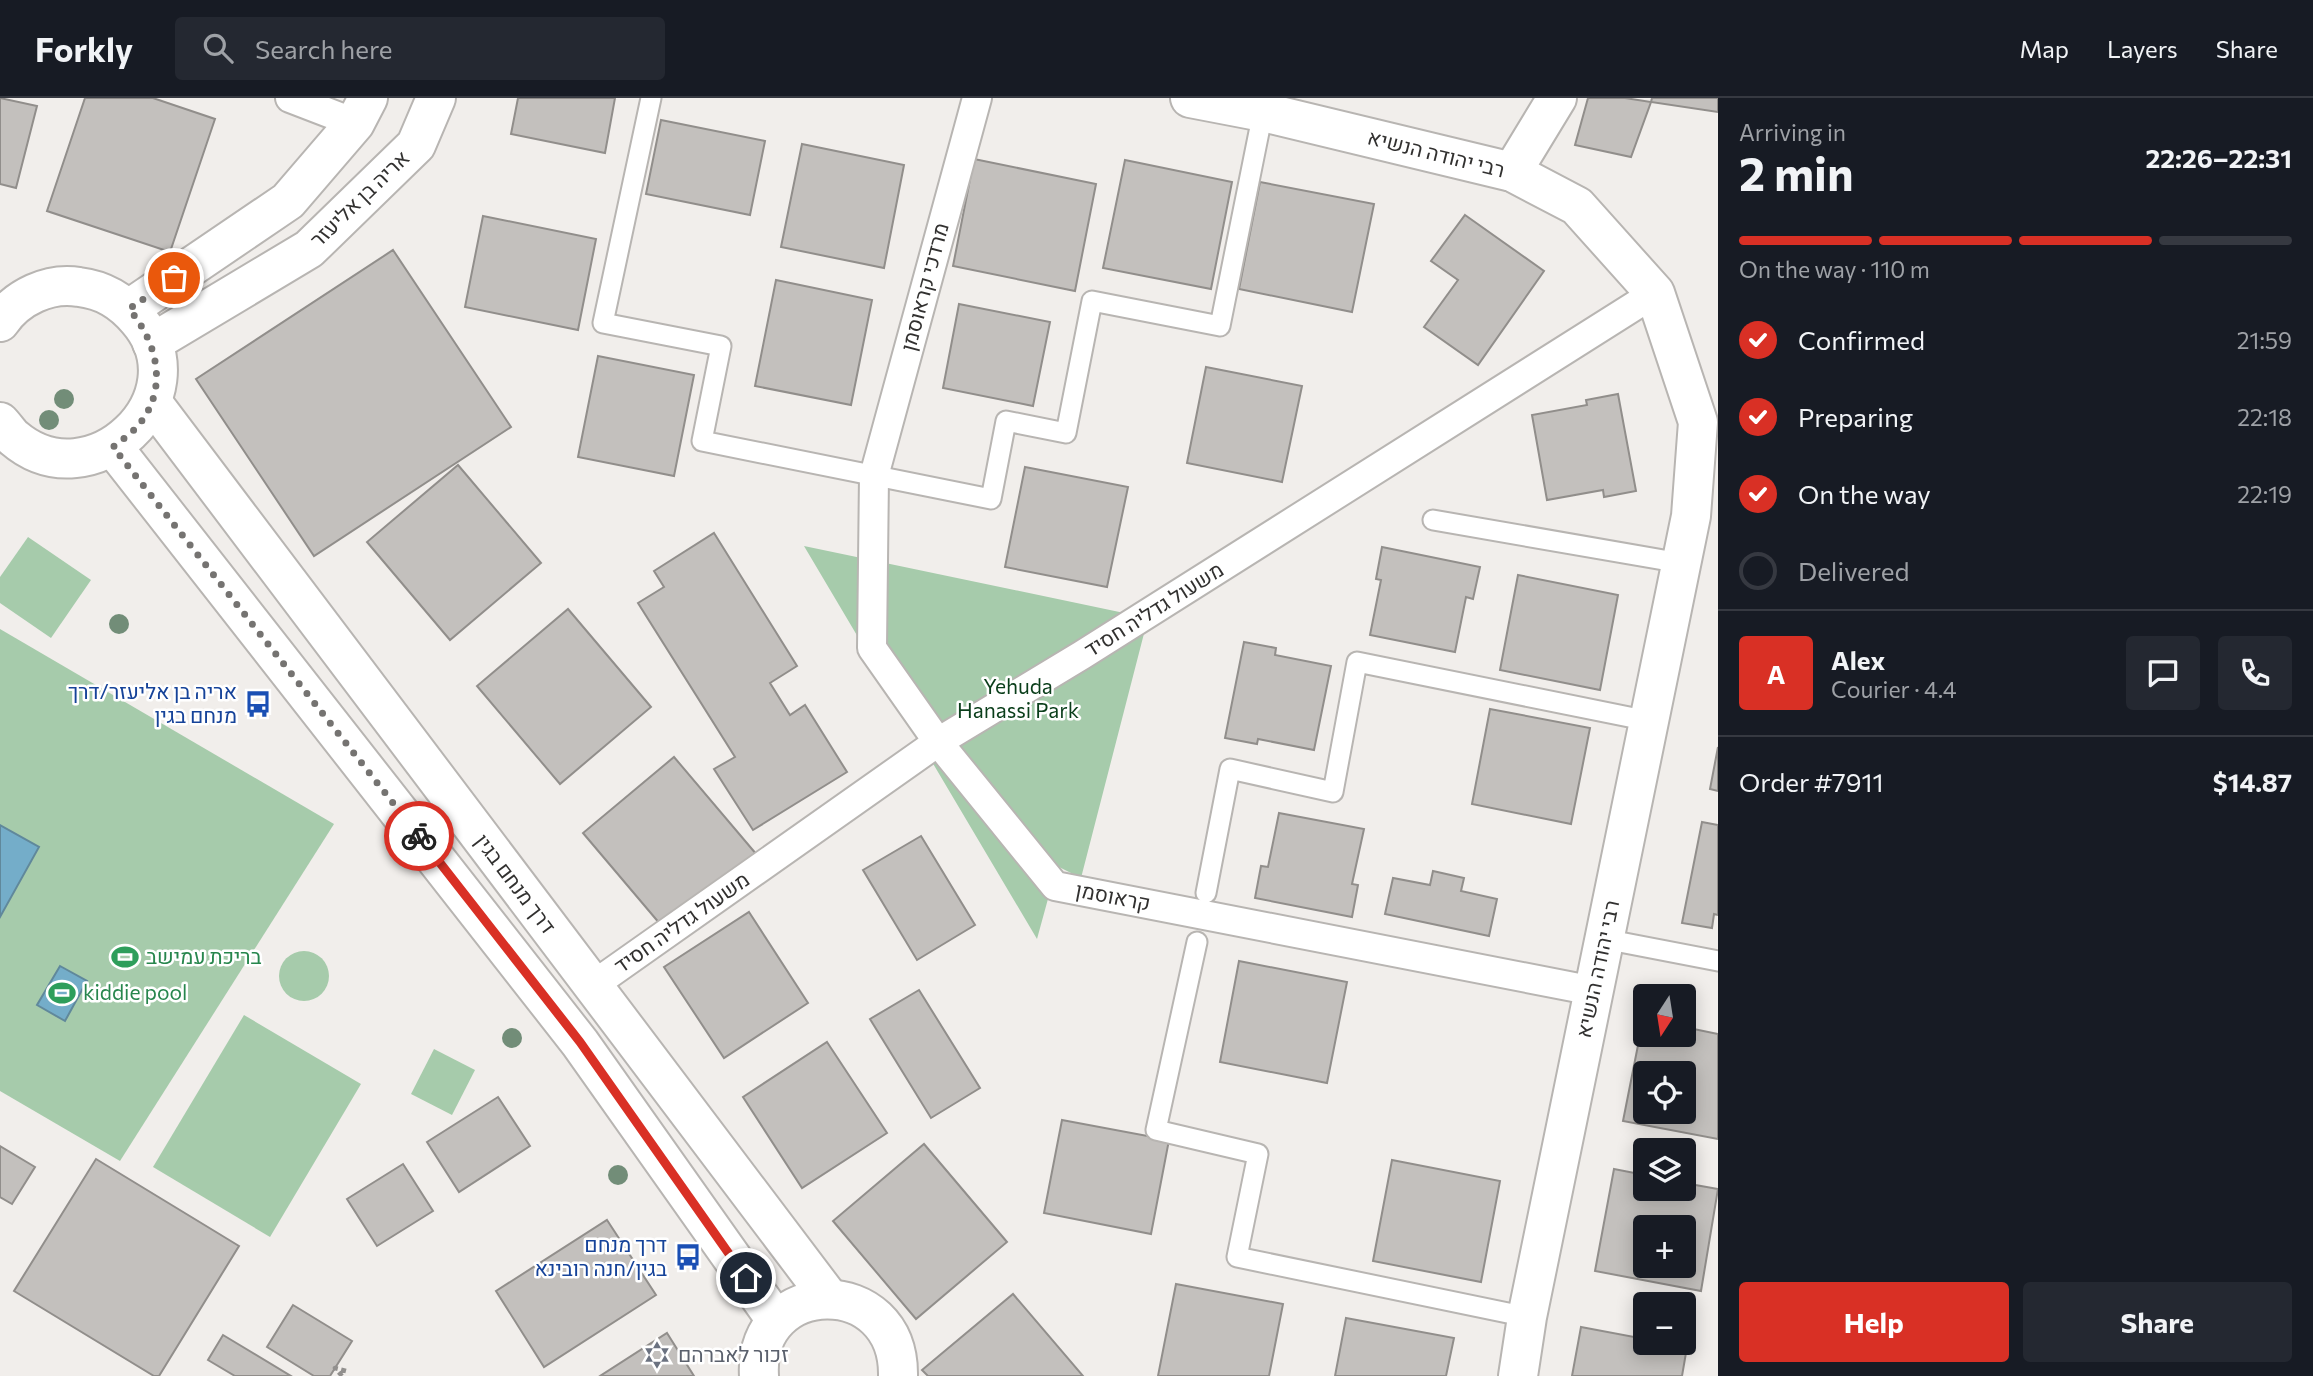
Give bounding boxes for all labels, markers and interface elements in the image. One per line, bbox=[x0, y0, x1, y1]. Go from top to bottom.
search box bbox=[175, 17, 665, 80]
text: Forkly bbox=[35, 28, 133, 69]
icon: search bbox=[199, 29, 237, 67]
text: Search here bbox=[255, 33, 393, 64]
text: Map bbox=[2020, 34, 2069, 63]
text: Layers bbox=[2107, 34, 2178, 63]
text: Share bbox=[2216, 34, 2278, 63]
text: Arriving in bbox=[1739, 118, 1846, 146]
street label: רבי יהודה הנשיא bbox=[1365, 123, 1507, 182]
text: 22:26–22:31 bbox=[2146, 142, 2292, 173]
street label: אריה בן אליעזר bbox=[304, 144, 414, 251]
text: 2 min bbox=[1739, 144, 1854, 200]
street label: מרדכי קראוסמן bbox=[894, 220, 953, 354]
pin bbox=[144, 248, 204, 308]
text: On the way · 110 m bbox=[1739, 255, 1930, 283]
icon: bag bbox=[155, 259, 193, 297]
icon: check bbox=[1739, 321, 1777, 359]
text: Confirmed bbox=[1798, 324, 1925, 355]
text: 21:59 bbox=[2237, 326, 2292, 354]
icon: check bbox=[1739, 398, 1777, 436]
text: Preparing bbox=[1798, 401, 1913, 432]
text: 22:18 bbox=[2237, 403, 2292, 431]
icon: check bbox=[1739, 475, 1777, 513]
text: On the way bbox=[1798, 478, 1931, 509]
text: 22:19 bbox=[2237, 480, 2292, 508]
text: Delivered bbox=[1798, 555, 1909, 586]
street label: משעול גדליה חסיד bbox=[1079, 556, 1227, 661]
button: chat bbox=[2126, 636, 2200, 710]
button: phone bbox=[2218, 636, 2292, 710]
text: Alex bbox=[1831, 644, 1885, 675]
text: A bbox=[1767, 658, 1785, 689]
park label: Yehuda Hanassi Park bbox=[957, 673, 1079, 722]
text: Courier · 4.4 bbox=[1831, 675, 1957, 703]
place label: אריה בן אליעזר/דרך מנחם בגין bbox=[68, 678, 237, 727]
bus stop icon: אריה בן אליעזר/דרך מנחם בגין bbox=[243, 689, 273, 719]
text: Order #7911 bbox=[1739, 766, 1884, 797]
text: $14.87 bbox=[2213, 766, 2292, 797]
courier bbox=[384, 801, 454, 871]
icon: bike bbox=[400, 817, 438, 855]
street label: דרך מנחם בגין bbox=[471, 828, 562, 938]
street label: משעול גדליה חסיד bbox=[609, 866, 753, 978]
street label: קראוסמן bbox=[1074, 876, 1153, 915]
street label: רבי יהודה הנשיא bbox=[1570, 897, 1623, 1040]
sports icon: בריכת עמישב bbox=[110, 942, 140, 972]
place label: בריכת עמישב bbox=[146, 943, 262, 968]
sports icon: kiddie pool bbox=[47, 978, 77, 1008]
place label: kiddie pool bbox=[83, 979, 187, 1004]
north arrow bbox=[1633, 984, 1696, 1046]
map controls bbox=[1633, 984, 1696, 1355]
button: locate bbox=[1633, 1061, 1696, 1124]
button: layers bbox=[1633, 1138, 1696, 1201]
button: + bbox=[1633, 1215, 1696, 1278]
place label: דרך מנחם בגין/חנה רובינא bbox=[534, 1231, 667, 1280]
bus stop icon: דרך מנחם בגין/חנה רובינא bbox=[673, 1242, 703, 1272]
pin bbox=[716, 1248, 776, 1308]
icon: home bbox=[727, 1259, 765, 1297]
button: Help bbox=[1739, 1282, 2009, 1362]
button: Share bbox=[2023, 1282, 2292, 1362]
button: − bbox=[1633, 1292, 1696, 1355]
synagogue icon: זכור לאברהם bbox=[642, 1340, 672, 1370]
place label: זכור לאברהם bbox=[678, 1341, 789, 1366]

